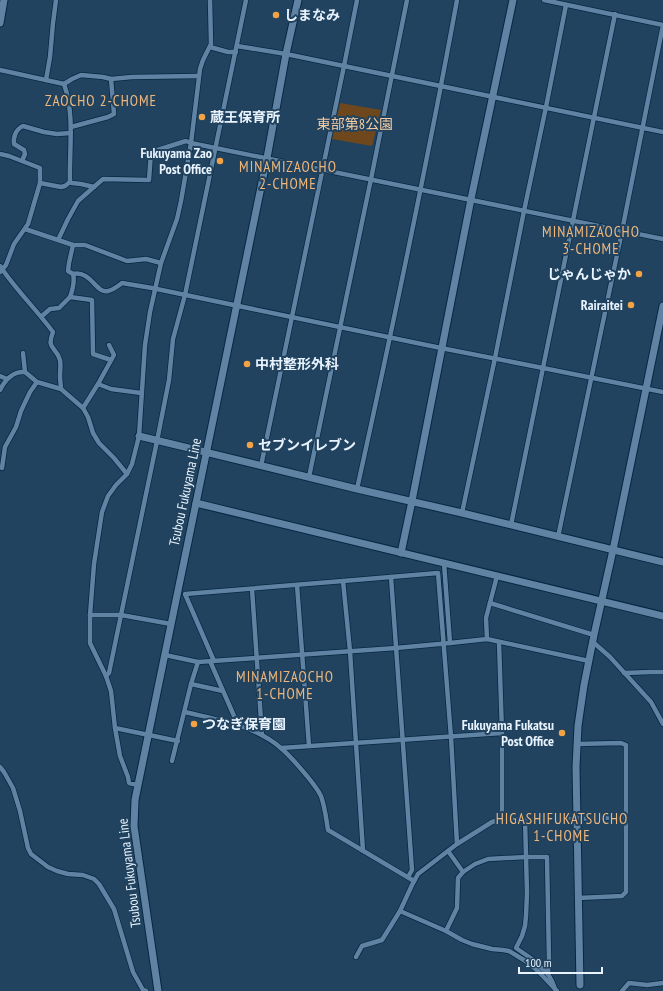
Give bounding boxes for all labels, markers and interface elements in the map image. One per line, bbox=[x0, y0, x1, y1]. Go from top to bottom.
place label: しまなみ bbox=[284, 6, 340, 24]
marker: しまなみ bbox=[271, 10, 281, 20]
district label: ZAOCHO 2-CHOME bbox=[45, 91, 157, 110]
place label: 蔵王保育所 bbox=[210, 108, 280, 126]
marker: 蔵王保育所 bbox=[197, 112, 207, 122]
park label: 東部第8公園 bbox=[317, 115, 393, 133]
place label: Fukuyama Zao Post Office bbox=[140, 144, 212, 178]
marker: Fukuyama Zao Post Office bbox=[215, 156, 225, 166]
district label: MINAMIZAOCHO 2-CHOME bbox=[239, 157, 337, 193]
district label: MINAMIZAOCHO 3-CHOME bbox=[542, 222, 640, 258]
place label: じゃんじゃか bbox=[547, 265, 631, 283]
marker: じゃんじゃか bbox=[634, 269, 644, 279]
place label: Rairaitei bbox=[581, 296, 623, 314]
marker: Rairaitei bbox=[626, 300, 636, 310]
place label: 中村整形外科 bbox=[255, 355, 339, 373]
marker: 中村整形外科 bbox=[242, 359, 252, 369]
street label: Tsubou Fukuyama Line bbox=[165, 436, 205, 548]
place label: セブンイレブン bbox=[258, 436, 356, 454]
marker: セブンイレブン bbox=[245, 440, 255, 450]
district label: MINAMIZAOCHO 1-CHOME bbox=[236, 667, 334, 703]
place label: つなぎ保育園 bbox=[202, 715, 286, 733]
place label: Fukuyama Fukatsu Post Office bbox=[462, 716, 554, 750]
marker: つなぎ保育園 bbox=[189, 719, 199, 729]
marker: Fukuyama Fukatsu Post Office bbox=[557, 728, 567, 738]
district label: HIGASHIFUKATSUCHO 1-CHOME bbox=[496, 809, 628, 845]
street label: Tsubou Fukuyama Line bbox=[113, 817, 145, 929]
scale bar bbox=[519, 949, 602, 975]
text: 100 m bbox=[525, 955, 552, 970]

